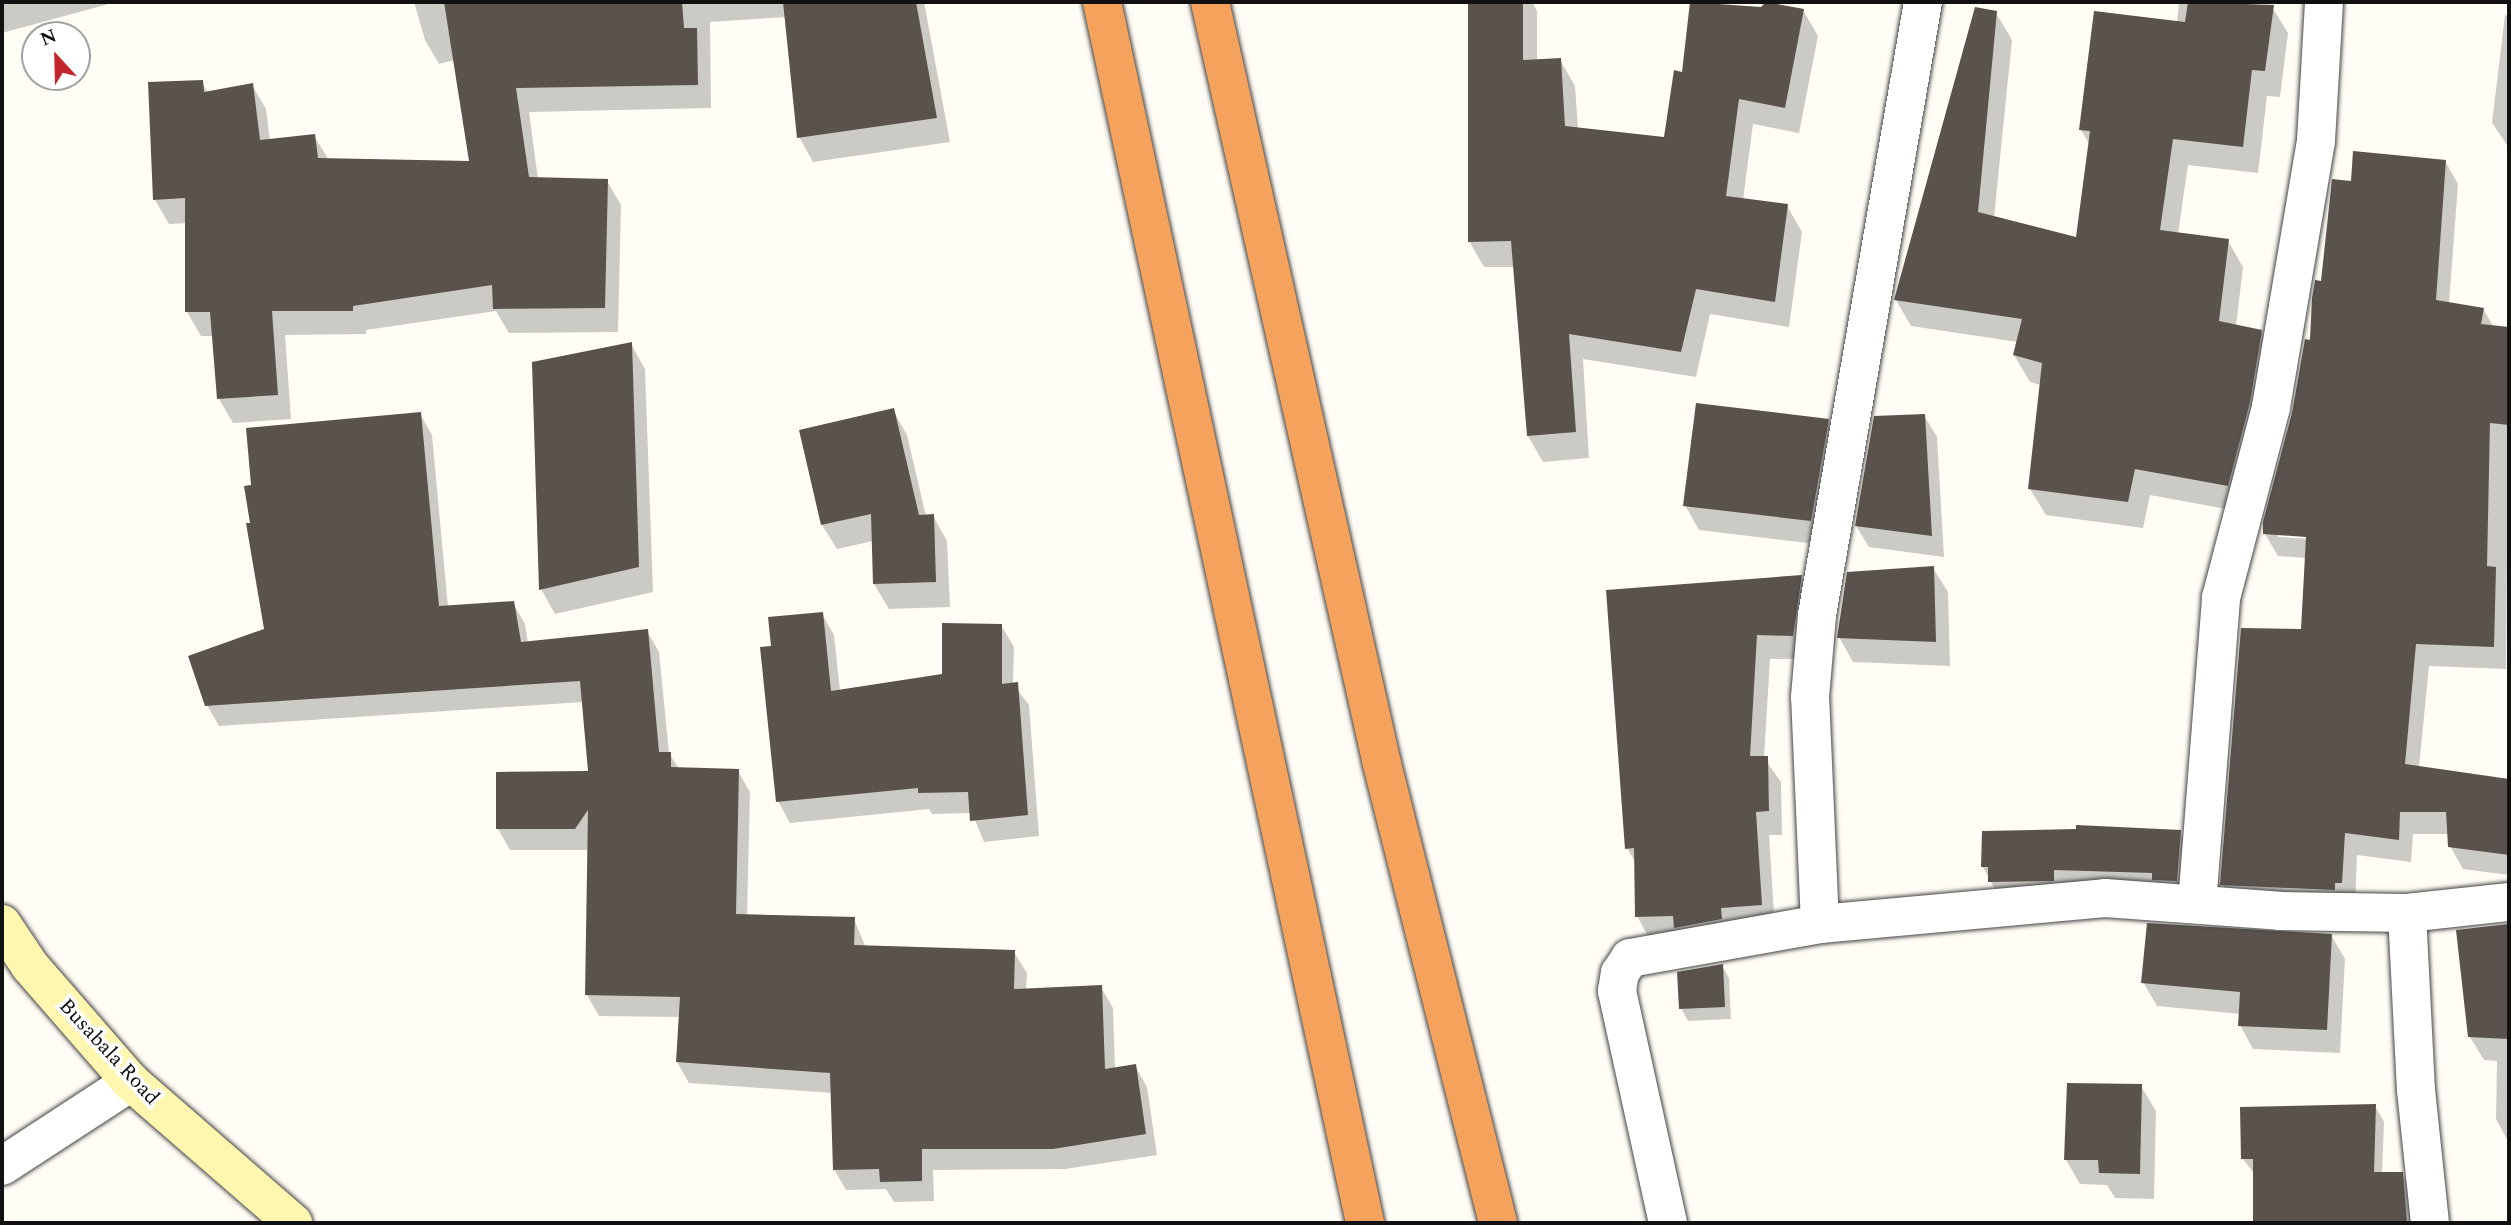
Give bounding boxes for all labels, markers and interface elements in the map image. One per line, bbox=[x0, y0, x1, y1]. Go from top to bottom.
north arrow bbox=[21, 21, 91, 91]
text: N bbox=[36, 22, 61, 54]
street label: Busabala Road bbox=[53, 994, 165, 1110]

